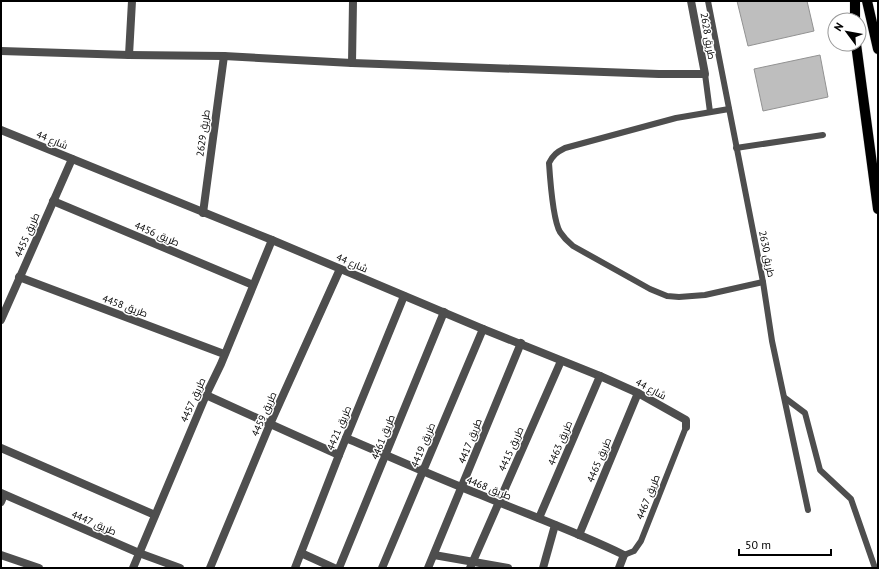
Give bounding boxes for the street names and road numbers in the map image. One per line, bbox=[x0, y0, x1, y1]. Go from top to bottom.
street label: طريق 2628 bbox=[697, 12, 719, 60]
street label: طريق 2629 bbox=[193, 109, 213, 157]
street label: شارع 44 bbox=[34, 128, 70, 152]
street label: طريق 4455 bbox=[11, 211, 43, 259]
street label: طريق 4456 bbox=[133, 219, 181, 249]
street label: طريق 2630 bbox=[756, 230, 778, 278]
street label: شارع 44 bbox=[334, 251, 370, 275]
street label: طريق 4458 bbox=[101, 292, 149, 320]
street label: طريق 4457 bbox=[177, 376, 209, 424]
street label: شارع 44 bbox=[633, 376, 669, 402]
street label: طريق 4459 bbox=[248, 390, 280, 438]
street label: طريق 4421 bbox=[324, 404, 354, 452]
street label: طريق 4461 bbox=[368, 413, 398, 461]
street label: طريق 4417 bbox=[455, 417, 485, 465]
street label: طريق 4463 bbox=[545, 419, 575, 467]
street label: طريق 4419 bbox=[408, 421, 438, 469]
street label: طريق 4415 bbox=[495, 425, 527, 473]
street label: طريق 4465 bbox=[584, 436, 614, 484]
street label: طريق 4468 bbox=[465, 473, 513, 503]
street label: طريق 4467 bbox=[633, 473, 663, 521]
street label: طريق 4447 bbox=[70, 508, 118, 538]

